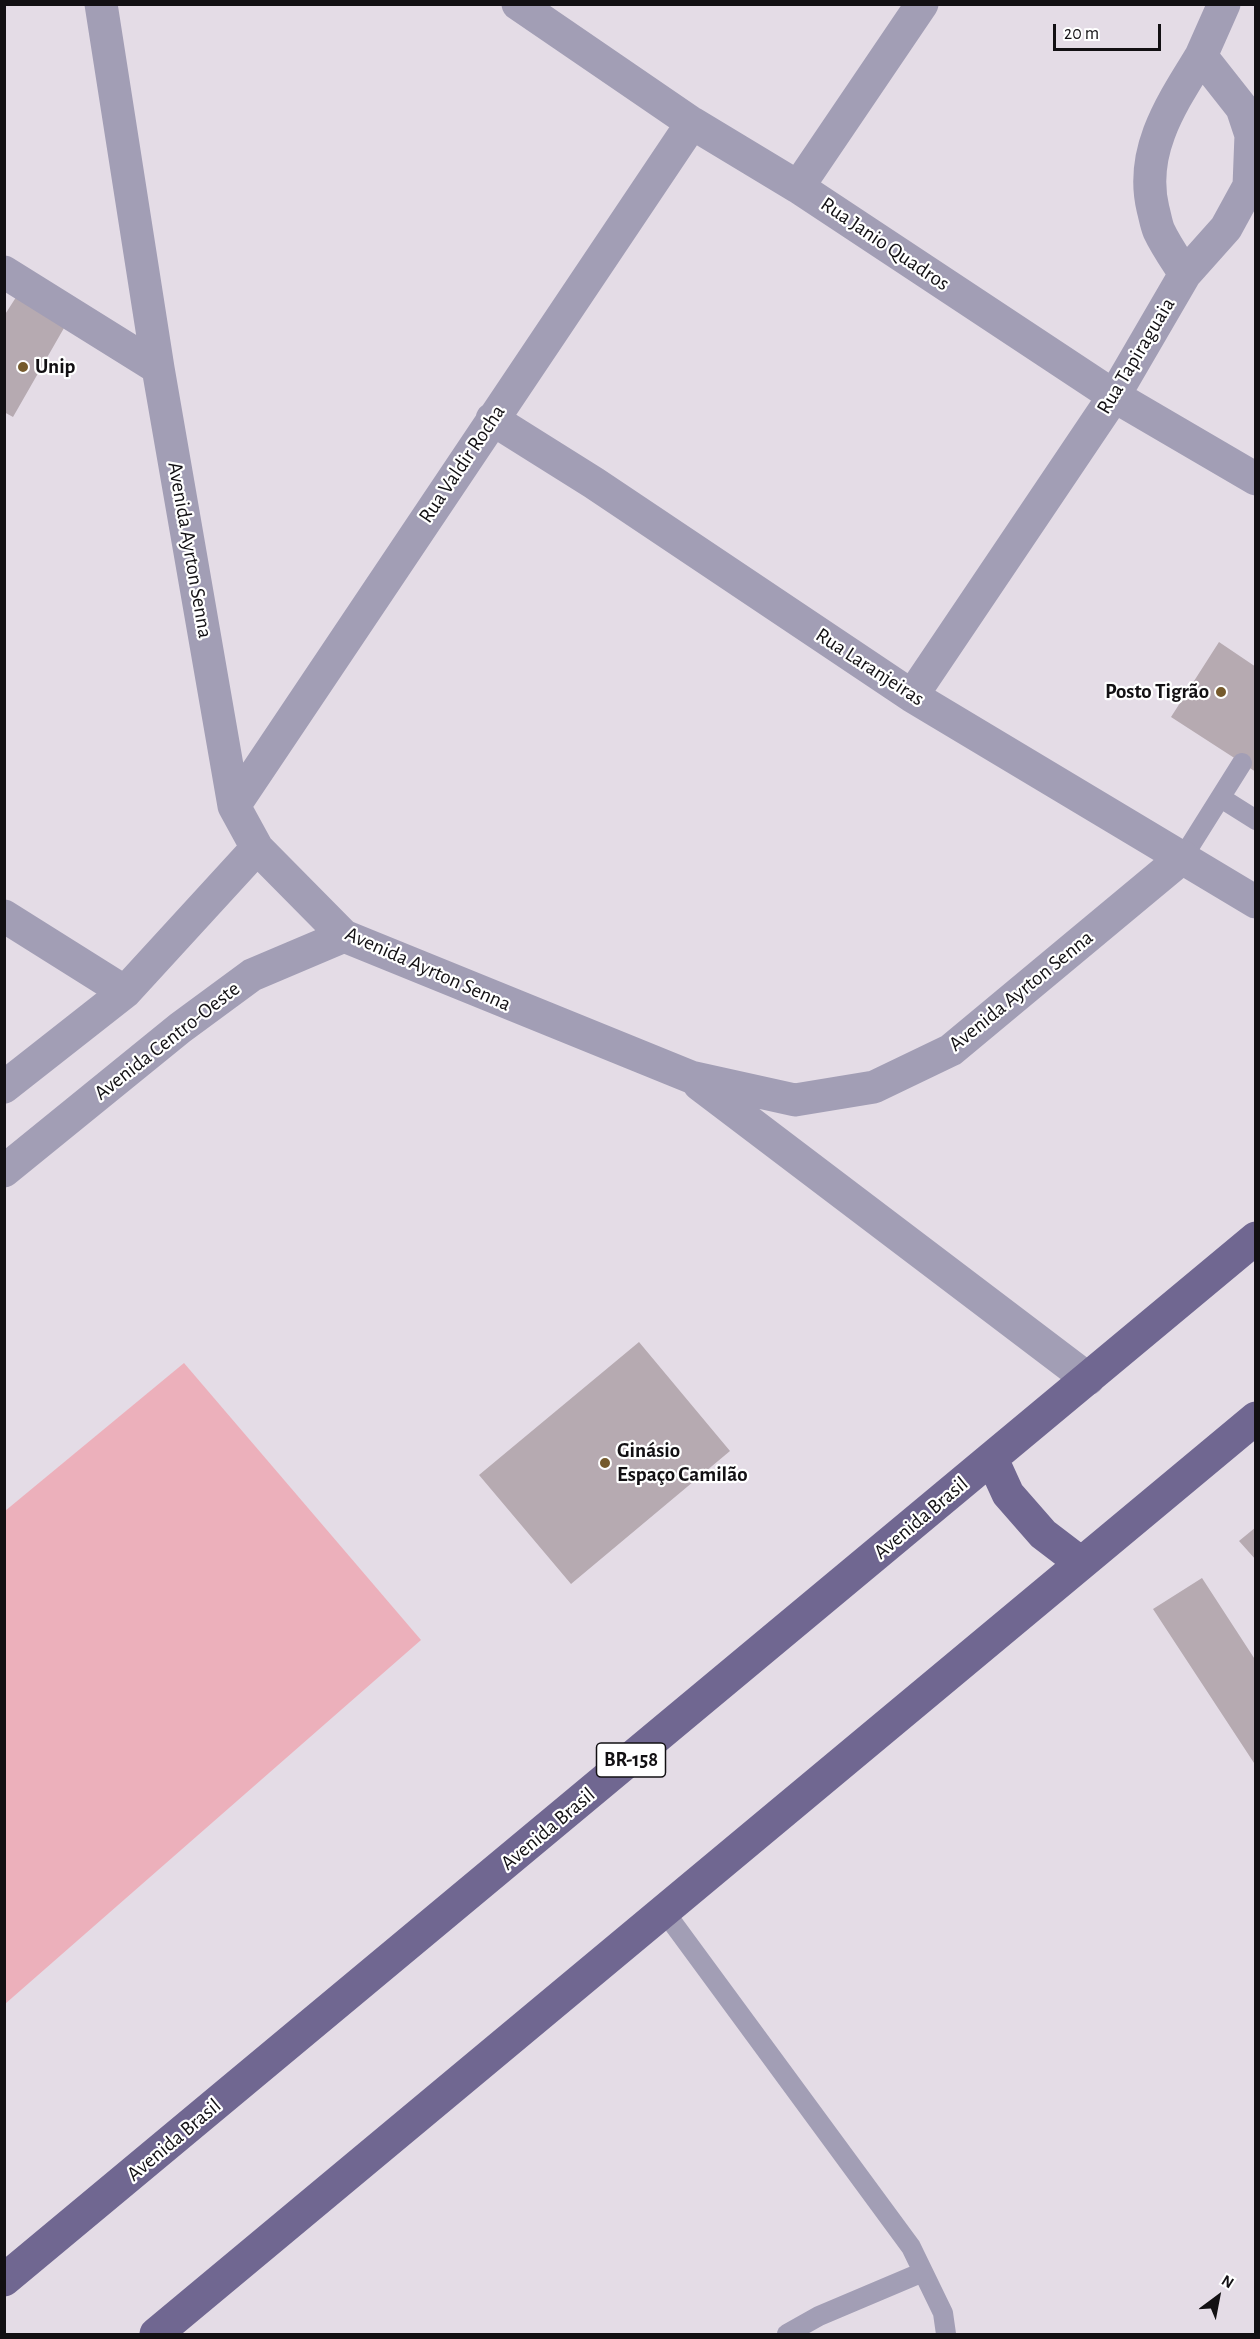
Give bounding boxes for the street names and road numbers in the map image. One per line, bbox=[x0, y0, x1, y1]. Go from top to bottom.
street label: Rua Janio Quadros bbox=[816, 192, 954, 296]
street label: Rua Tapiraguaia bbox=[1091, 293, 1181, 419]
street label: Rua Valdir Rocha bbox=[413, 400, 511, 528]
street label: Avenida Ayrton Senna bbox=[162, 460, 218, 640]
street label: Rua Laranjeiras bbox=[811, 622, 929, 712]
street label: Avenida Ayrton Senna bbox=[341, 921, 515, 1017]
street label: Avenida Ayrton Senna bbox=[944, 925, 1098, 1057]
street label: Avenida Centro-Oeste bbox=[89, 976, 245, 1106]
street label: Avenida Brasil bbox=[869, 1471, 973, 1565]
road number: BR-158 bbox=[596, 1743, 666, 1777]
street label: Avenida Brasil bbox=[496, 1782, 600, 1876]
street label: Avenida Brasil bbox=[122, 2093, 226, 2187]

